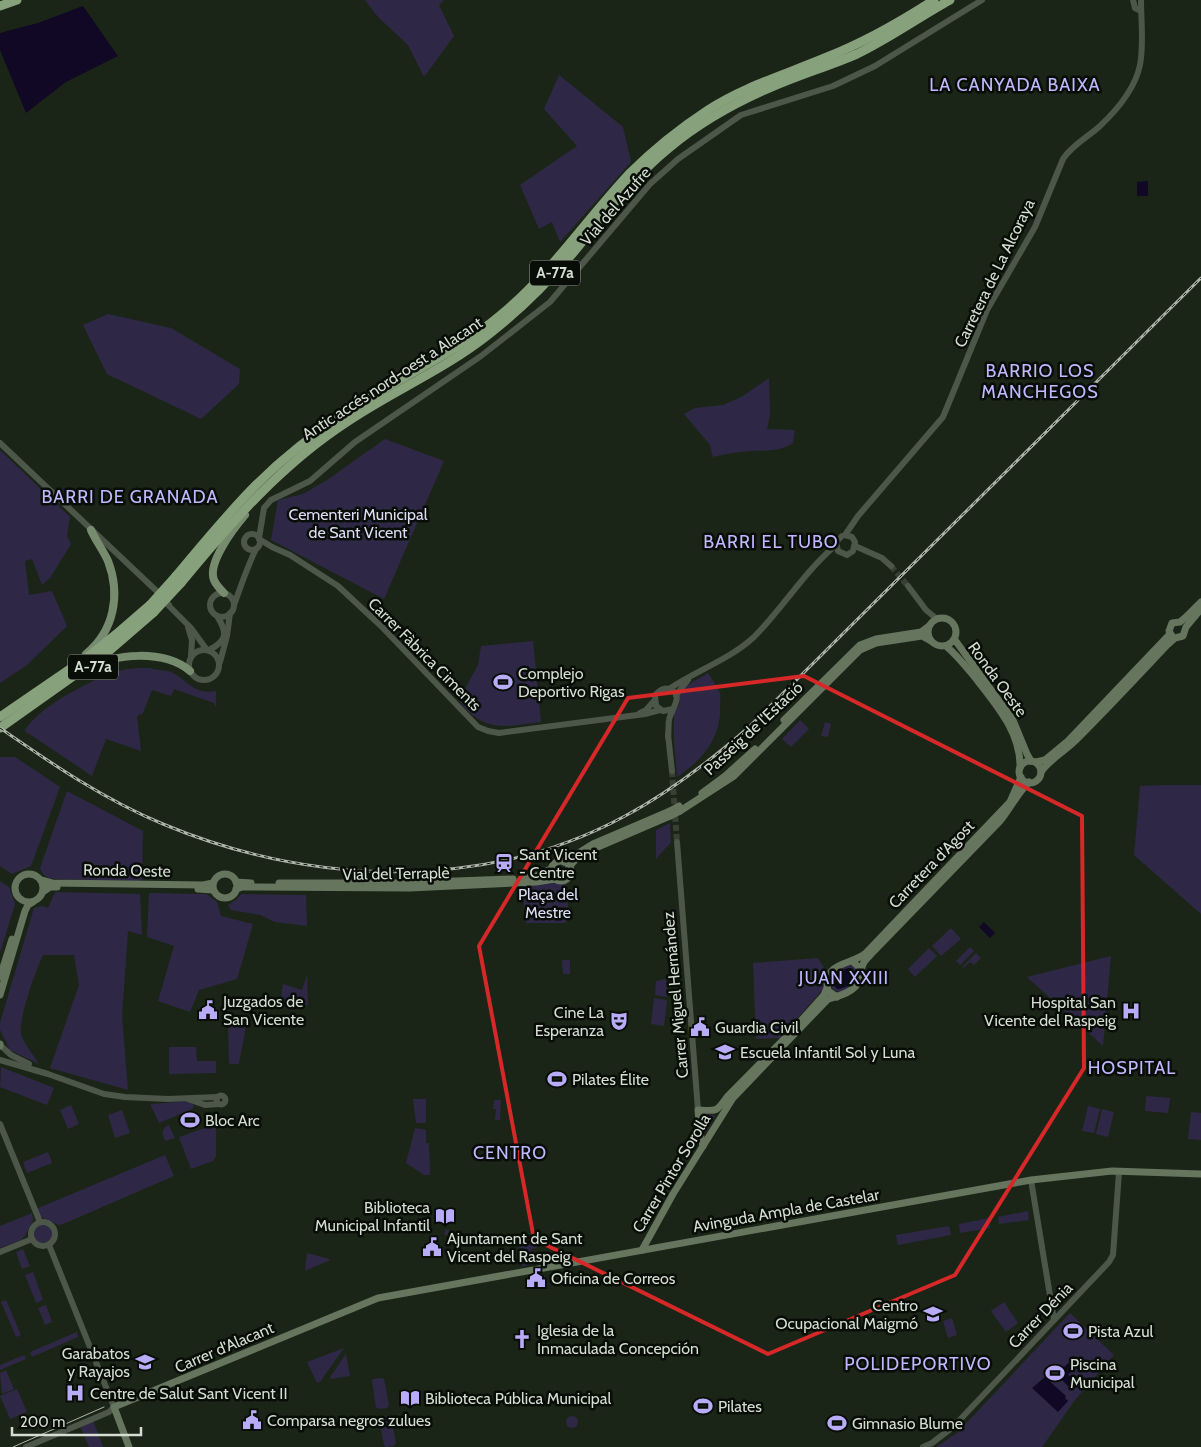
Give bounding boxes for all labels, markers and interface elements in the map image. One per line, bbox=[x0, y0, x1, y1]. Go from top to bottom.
district label: LA CANYADA BAIXA bbox=[929, 74, 1101, 96]
street label: Vial del Azufre bbox=[576, 163, 655, 249]
street label: Carretera de La Alcoraya bbox=[950, 196, 1039, 351]
road number: A-77a bbox=[530, 260, 580, 286]
street label: Antic accés nord-oest a Alacant bbox=[299, 313, 487, 444]
district label: BARRIO LOS MANCHEGOS bbox=[981, 360, 1099, 403]
district label: BARRI DE GRANADA bbox=[41, 486, 219, 508]
park label: Cementeri Municipal de Sant Vicent bbox=[289, 505, 428, 542]
district label: BARRI EL TUBO bbox=[703, 531, 839, 553]
street label: Carrer Fàbrica Ciments bbox=[364, 594, 485, 715]
street label: Ronda Oeste bbox=[964, 638, 1031, 720]
road number: A-77a bbox=[68, 654, 118, 680]
place label: Complejo Deportivo Rigas bbox=[518, 664, 625, 701]
sports icon: Complejo Deportivo Rigas bbox=[492, 671, 514, 693]
street label: Passeig de l'Estació bbox=[700, 678, 807, 779]
street label: Carretera d'Agost bbox=[885, 816, 978, 912]
place label: Sant Vicent - Centre bbox=[519, 845, 598, 882]
station icon: Sant Vicent - Centre bbox=[493, 852, 515, 874]
street label: Ronda Oeste bbox=[83, 860, 171, 881]
street label: Vial del Terraplè bbox=[342, 863, 450, 884]
park label: Plaça del Mestre bbox=[518, 885, 578, 922]
street label: Carrer Miguel Hernández bbox=[659, 911, 692, 1079]
district label: JUAN XXIII bbox=[798, 967, 889, 989]
place label: Juzgados de San Vicente bbox=[222, 992, 304, 1029]
place label: Hospital San Vicente del Raspeig bbox=[984, 993, 1117, 1030]
public building icon: Juzgados de San Vicente bbox=[197, 999, 219, 1021]
hospital icon: Hospital San Vicente del Raspeig bbox=[1120, 1000, 1142, 1022]
place label: Cine La Esperanza bbox=[535, 1003, 604, 1040]
theatre icon: Cine La Esperanza bbox=[608, 1010, 630, 1032]
public building icon: Guardia Civil bbox=[689, 1016, 711, 1038]
place label: Guardia Civil bbox=[715, 1018, 799, 1037]
school or university icon: Escuela Infantil Sol y Luna bbox=[714, 1041, 736, 1063]
place label: Escuela Infantil Sol y Luna bbox=[740, 1043, 915, 1062]
district label: HOSPITAL bbox=[1088, 1057, 1176, 1079]
sports icon: Pilates Élite bbox=[546, 1068, 568, 1090]
place label: Pilates Élite bbox=[572, 1070, 649, 1089]
sports icon: Bloc Arc bbox=[179, 1109, 201, 1131]
street label: Carrer Pintor Sorolla bbox=[628, 1110, 715, 1236]
place label: Bloc Arc bbox=[205, 1111, 260, 1130]
district label: CENTRO bbox=[473, 1142, 547, 1164]
street label: Avinguda Ampla de Castelar bbox=[692, 1185, 882, 1236]
place label: Biblioteca Municipal Infantil bbox=[315, 1198, 430, 1235]
library icon: Biblioteca Municipal Infantil bbox=[434, 1205, 456, 1227]
place label: Ajuntament de Sant Vicent del Raspeig bbox=[447, 1229, 583, 1266]
public building icon: Ajuntament de Sant Vicent del Raspeig bbox=[421, 1236, 443, 1258]
public building icon: Oficina de Correos bbox=[525, 1267, 547, 1289]
place label: Oficina de Correos bbox=[551, 1269, 676, 1288]
street label: Carrer Dénia bbox=[1004, 1278, 1077, 1352]
place label: Centro Ocupacional Maigmó bbox=[775, 1296, 918, 1333]
school or university icon: Centro Ocupacional Maigmó bbox=[922, 1303, 944, 1325]
street label: Carrer d'Alacant bbox=[172, 1318, 277, 1377]
sports icon: Pista Azul bbox=[1062, 1320, 1084, 1342]
place label: Iglesia de la Inmaculada Concepción bbox=[537, 1321, 699, 1358]
place label: Pista Azul bbox=[1088, 1322, 1154, 1341]
church icon: Iglesia de la Inmaculada Concepción bbox=[511, 1328, 533, 1350]
place label: Garabatos y Rayajos bbox=[62, 1344, 130, 1381]
school or university icon: Garabatos y Rayajos bbox=[134, 1351, 156, 1373]
district label: POLIDEPORTIVO bbox=[844, 1353, 992, 1375]
place label: Piscina Municipal bbox=[1070, 1355, 1135, 1392]
sports icon: Piscina Municipal bbox=[1044, 1362, 1066, 1384]
hospital icon: Centre de Salut Sant Vicent II bbox=[64, 1382, 86, 1404]
place label: Centre de Salut Sant Vicent II bbox=[90, 1384, 288, 1403]
library icon: Biblioteca Pública Municipal bbox=[399, 1387, 421, 1409]
place label: Biblioteca Pública Municipal bbox=[425, 1389, 611, 1408]
sports icon: Pilates bbox=[692, 1395, 714, 1417]
place label: Pilates bbox=[718, 1397, 762, 1416]
scale bar bbox=[12, 1404, 141, 1436]
public building icon: Comparsa negros zulues bbox=[241, 1409, 263, 1431]
place label: Comparsa negros zulues bbox=[267, 1411, 431, 1430]
sports icon: Gimnasio Blume bbox=[826, 1412, 848, 1434]
text: 200 m bbox=[20, 1413, 65, 1431]
place label: Gimnasio Blume bbox=[852, 1414, 963, 1433]

